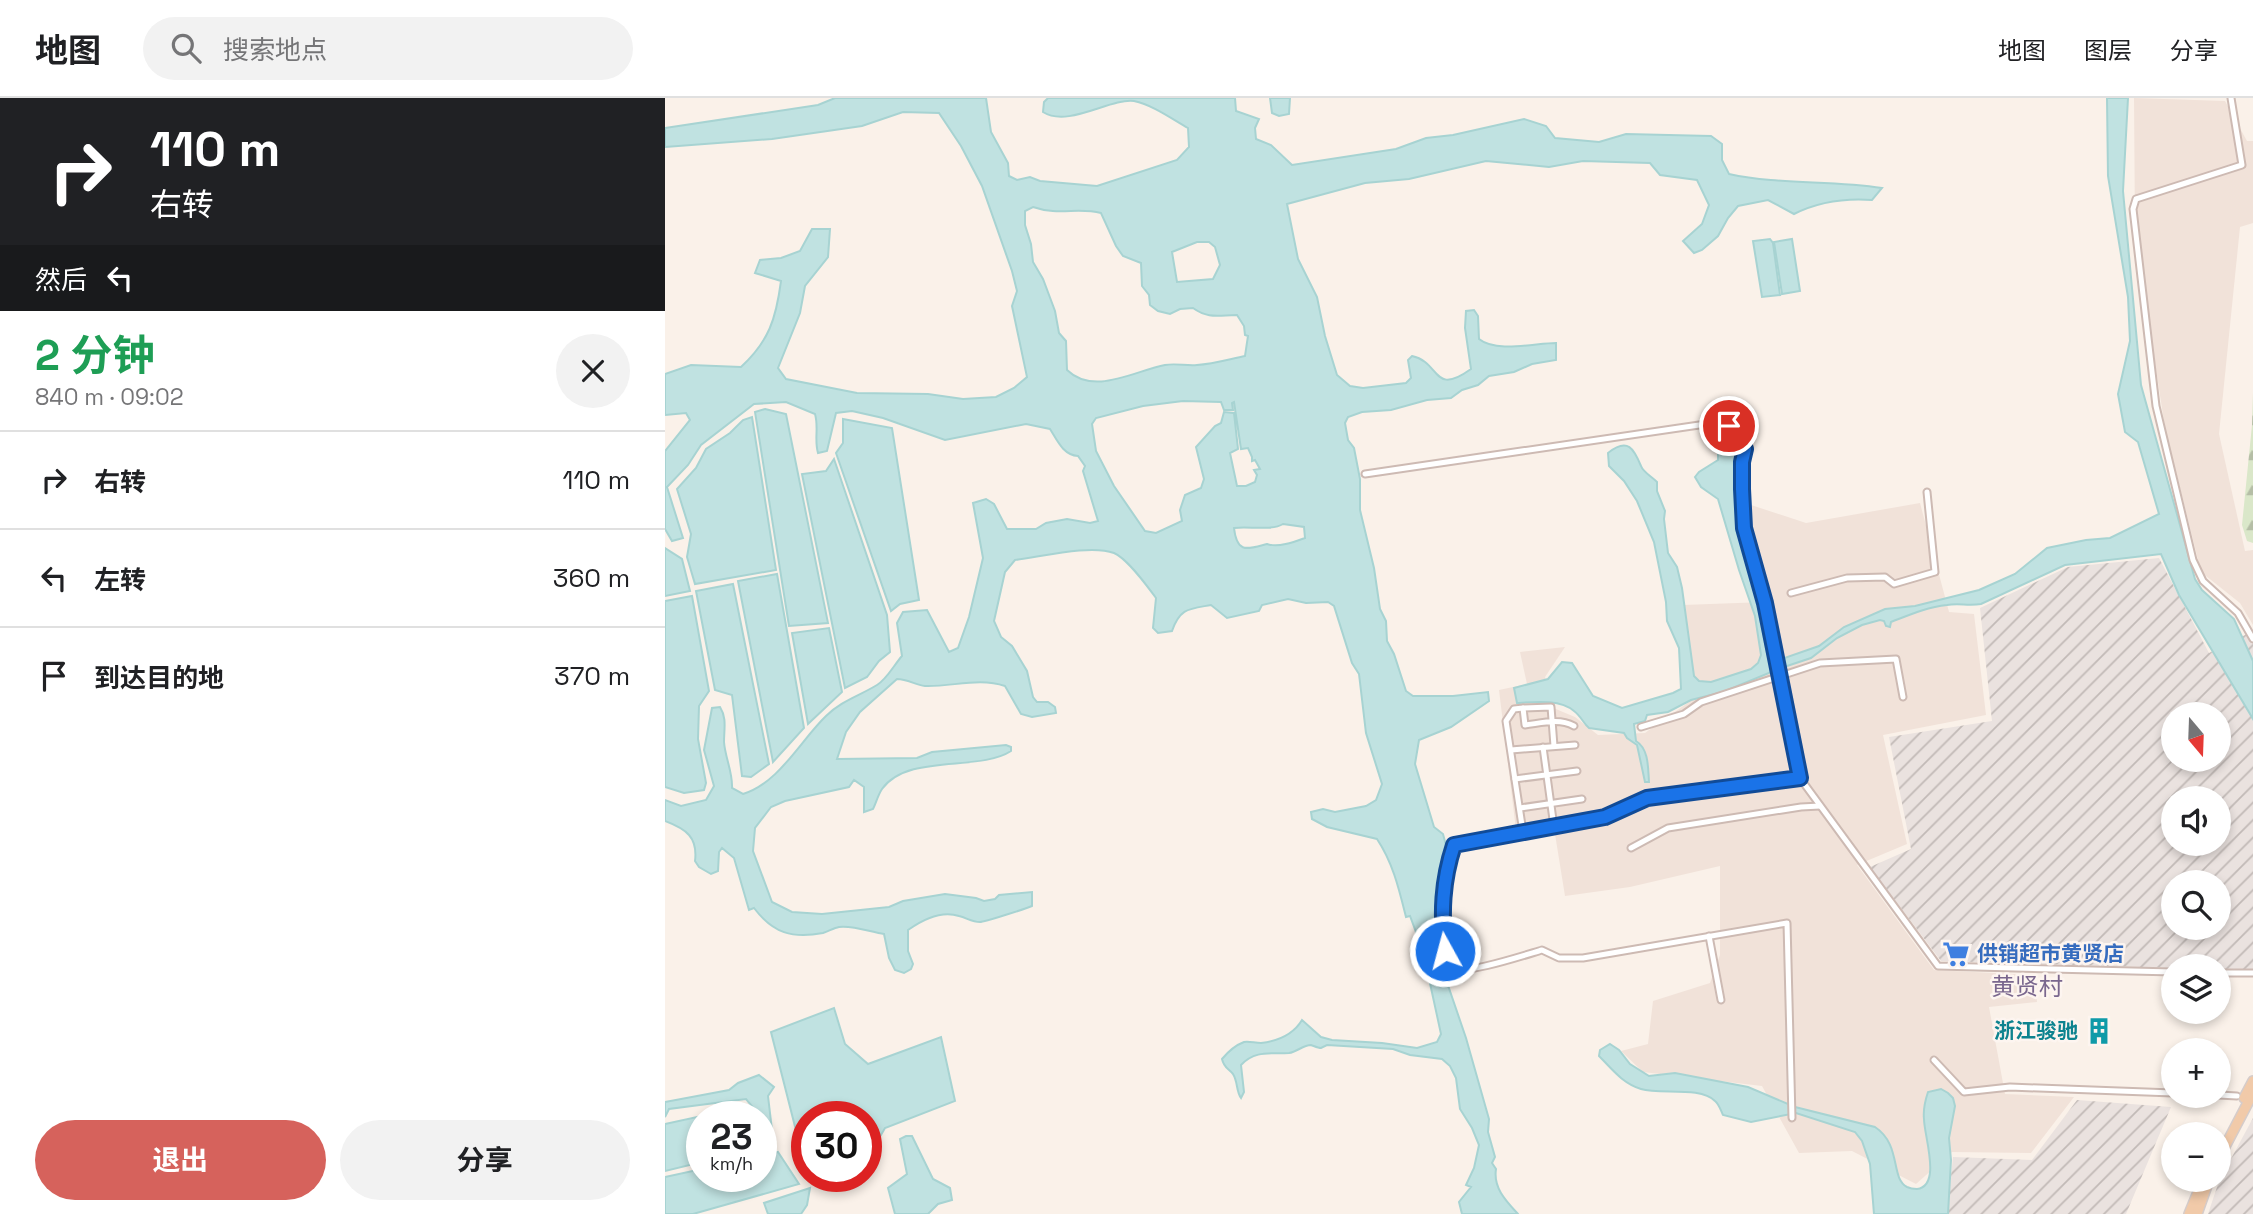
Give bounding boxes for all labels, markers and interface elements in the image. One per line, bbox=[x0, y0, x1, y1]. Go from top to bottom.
search box bbox=[143, 17, 633, 80]
icon: search bbox=[167, 29, 205, 67]
text: 地图 bbox=[35, 30, 101, 72]
text: 搜索地点 bbox=[223, 33, 327, 67]
text: 地图 bbox=[1998, 35, 2046, 66]
text: 图层 bbox=[2084, 35, 2132, 66]
text: 分享 bbox=[2170, 35, 2218, 66]
text: 110 m bbox=[150, 118, 280, 180]
icon: right bbox=[35, 126, 126, 217]
text: 右转 bbox=[150, 185, 214, 225]
icon: left bbox=[101, 259, 139, 297]
text: 然后 bbox=[35, 263, 87, 297]
text: 2 分钟 bbox=[35, 329, 155, 382]
button: close bbox=[556, 334, 630, 408]
text: 840 m · 09:02 bbox=[35, 382, 184, 412]
pin bbox=[1699, 396, 1759, 456]
icon: arrive bbox=[1710, 407, 1748, 445]
icon: right bbox=[35, 461, 73, 499]
text: 110 m bbox=[563, 463, 630, 497]
text: 右转 bbox=[94, 465, 146, 499]
icon: left bbox=[35, 559, 73, 597]
text: 360 m bbox=[553, 561, 630, 595]
text: 左转 bbox=[94, 563, 146, 597]
icon: arrive bbox=[35, 657, 73, 695]
text: 370 m bbox=[554, 659, 630, 693]
text: 到达目的地 bbox=[94, 661, 224, 695]
north arrow bbox=[2161, 702, 2231, 772]
map controls bbox=[2161, 702, 2231, 1192]
button: sound bbox=[2161, 786, 2231, 856]
button: search bbox=[2161, 870, 2231, 940]
position arrow bbox=[1408, 914, 1482, 988]
supermarket icon: 供销超市黄贤店 bbox=[1941, 939, 1971, 969]
place label: 供销超市黄贤店 bbox=[1977, 940, 2124, 967]
button: layers bbox=[2161, 954, 2231, 1024]
district label: 黄贤村 bbox=[1991, 971, 2063, 1002]
building icon: 浙江骏驰 bbox=[2084, 1016, 2114, 1046]
place label: 浙江骏驰 bbox=[1994, 1017, 2078, 1044]
button: + bbox=[2161, 1038, 2231, 1108]
speed limit sign: 30 bbox=[791, 1101, 882, 1192]
text: 23 bbox=[710, 1115, 753, 1159]
button: 退出 bbox=[35, 1120, 326, 1200]
button: 分享 bbox=[340, 1120, 630, 1200]
button: − bbox=[2161, 1122, 2231, 1192]
text: km/h bbox=[710, 1152, 753, 1175]

